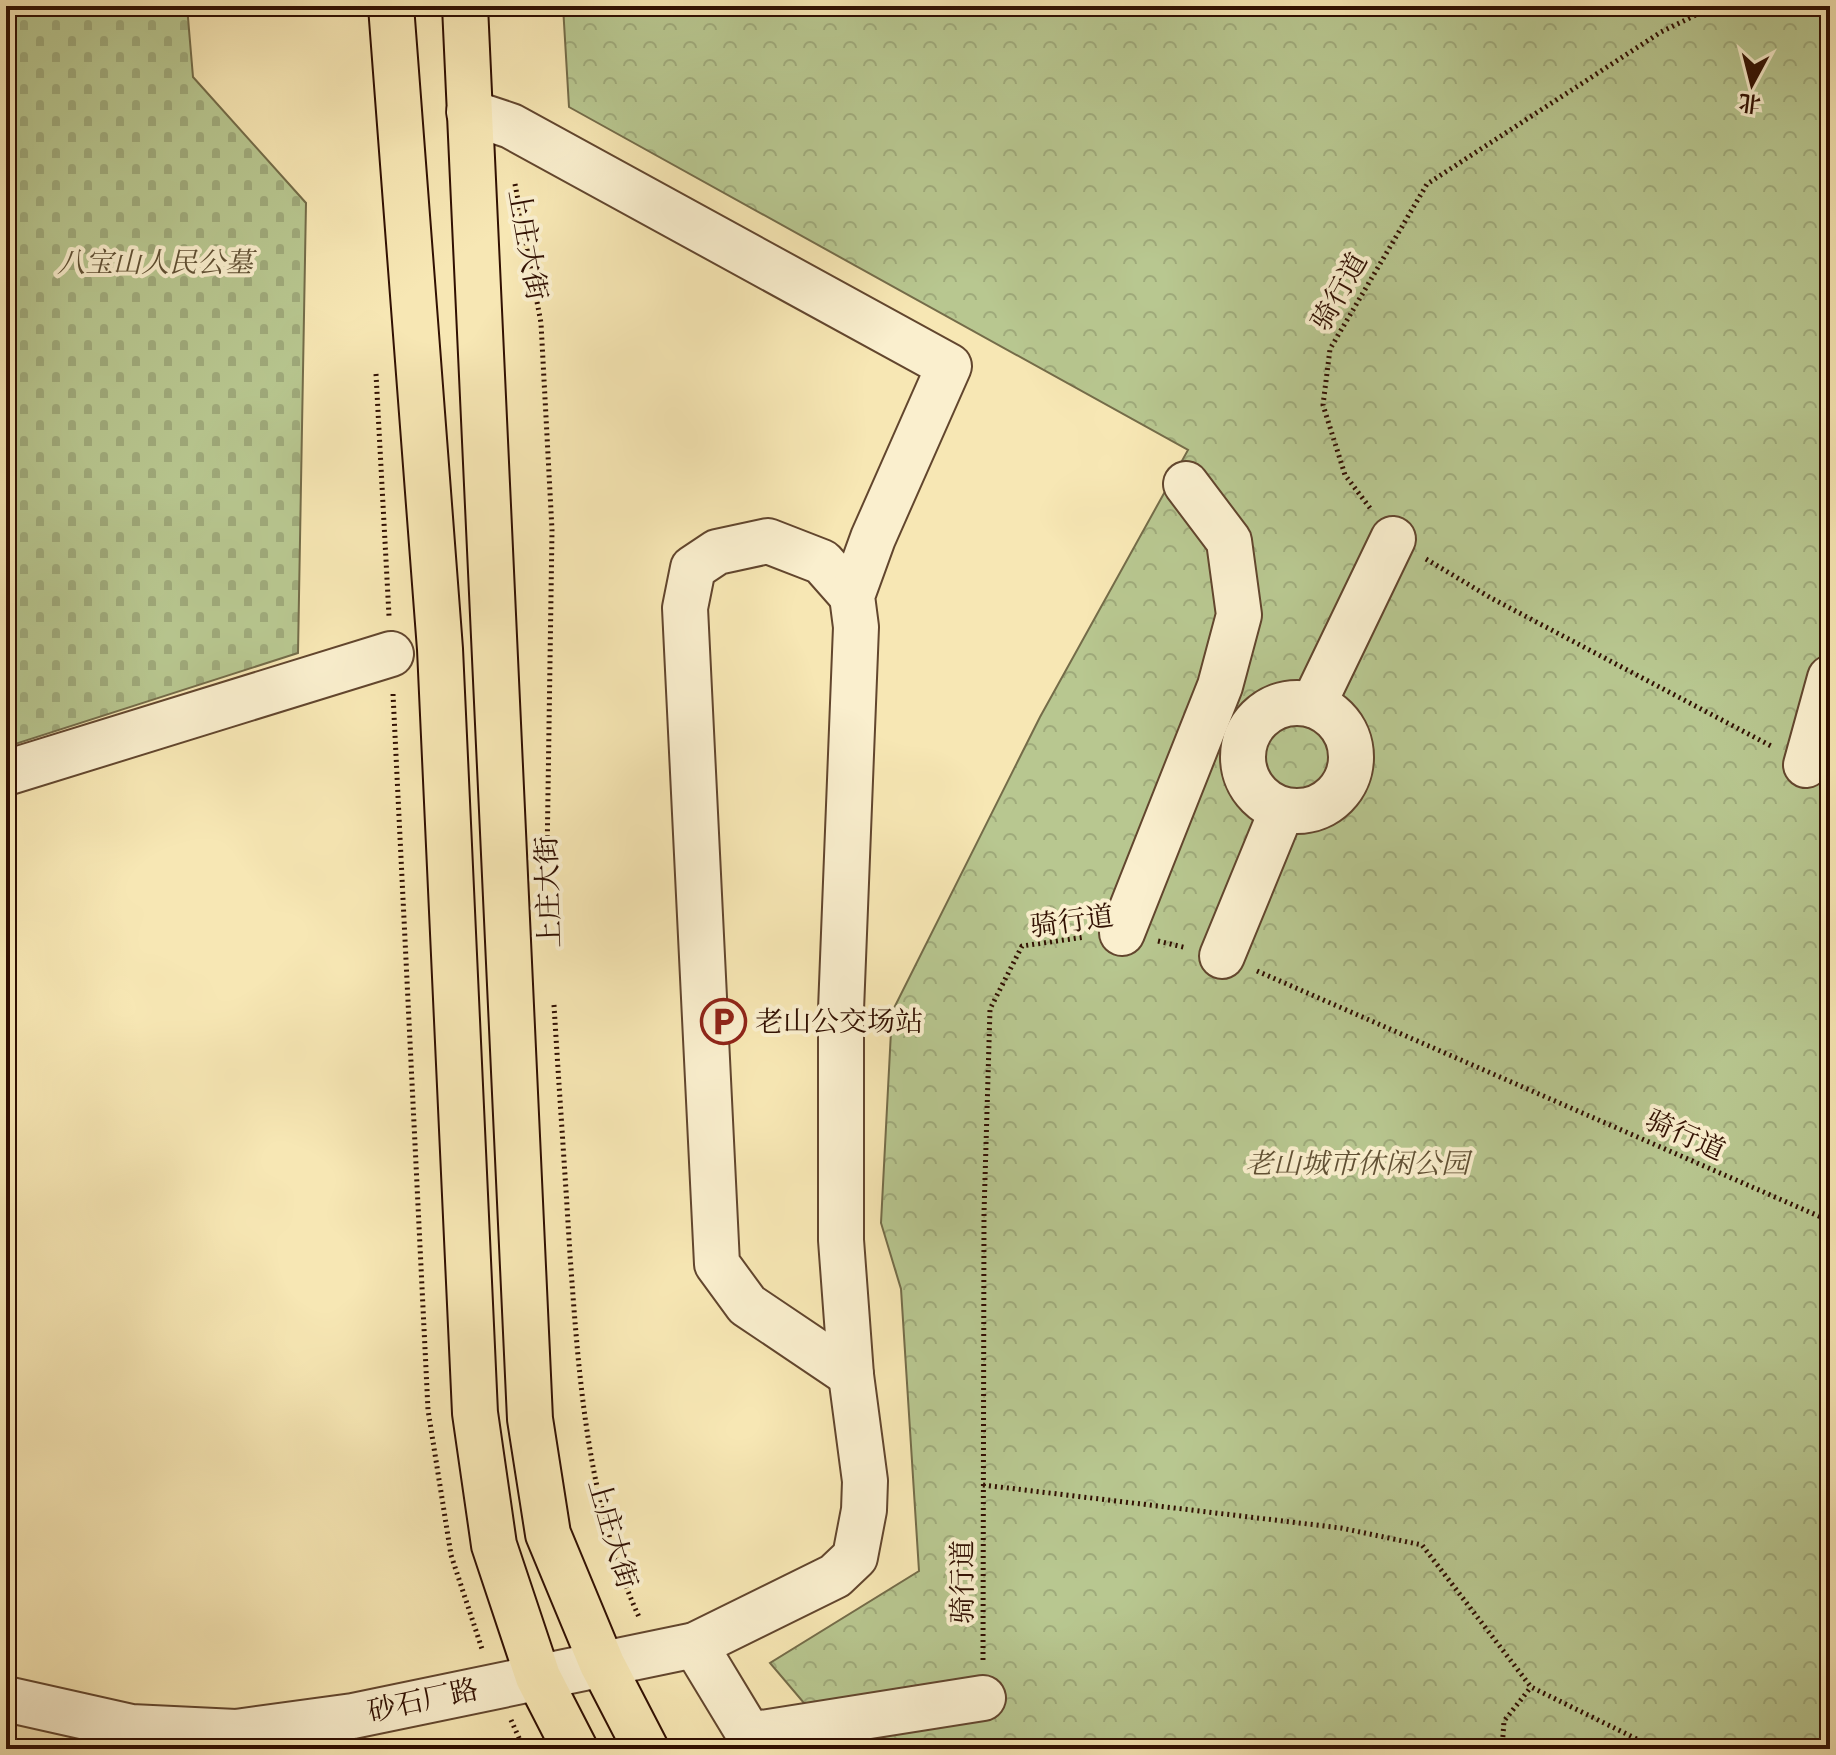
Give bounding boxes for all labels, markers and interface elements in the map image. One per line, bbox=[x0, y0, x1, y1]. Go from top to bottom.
north arrow bbox=[1712, 44, 1792, 124]
text: 北 bbox=[1737, 88, 1762, 117]
street label: 上庄大街 bbox=[500, 187, 554, 303]
park label: 八宝山人民公墓 bbox=[57, 246, 257, 281]
street label: 骑行道 bbox=[1304, 247, 1376, 337]
street label: 上庄大街 bbox=[530, 835, 568, 949]
street label: 骑行道 bbox=[1028, 899, 1116, 945]
parking icon: 老山公交场站 bbox=[700, 998, 748, 1046]
place label: 老山公交场站 bbox=[755, 1005, 923, 1040]
street label: 骑行道 bbox=[1640, 1103, 1730, 1169]
park label: 老山城市休闲公园 bbox=[1245, 1147, 1473, 1182]
street label: 上庄大街 bbox=[580, 1475, 644, 1593]
street label: 骑行道 bbox=[946, 1540, 981, 1624]
street label: 砂石厂路 bbox=[365, 1672, 481, 1730]

